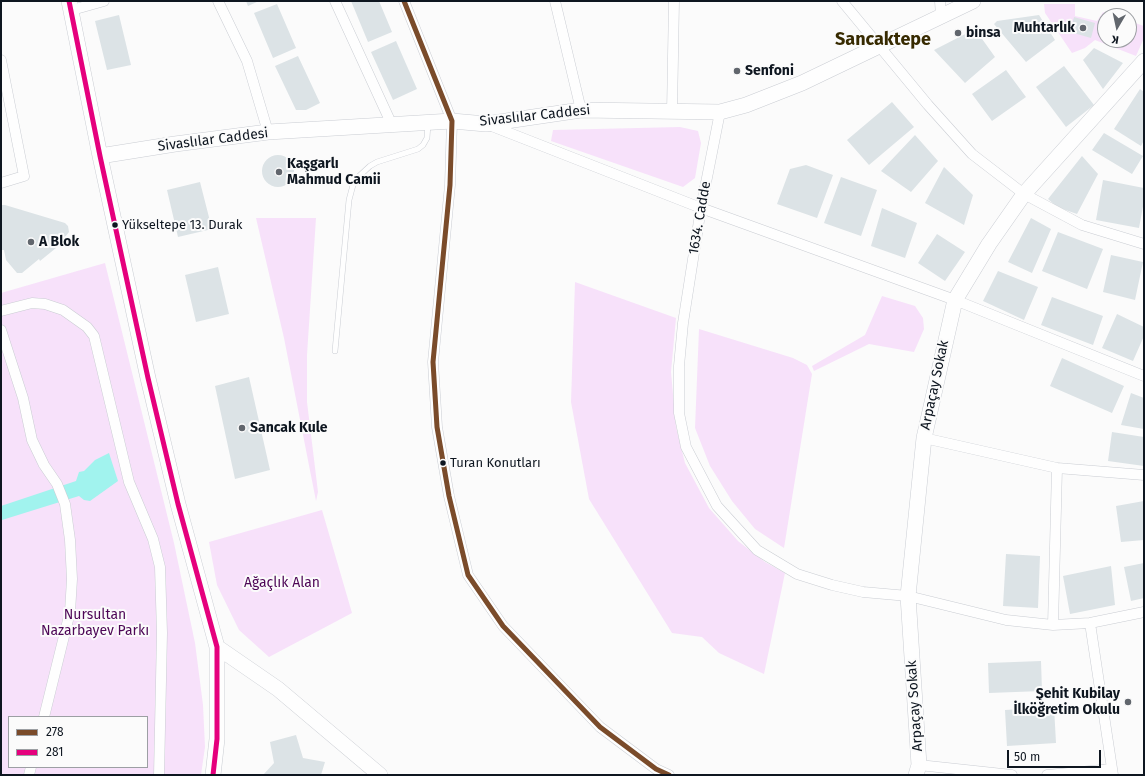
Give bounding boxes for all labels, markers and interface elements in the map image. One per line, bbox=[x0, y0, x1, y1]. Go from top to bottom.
north arrow bbox=[1097, 8, 1137, 48]
place label: Muhtarlık bbox=[1014, 20, 1075, 36]
marker: Muhtarlık bbox=[1078, 23, 1088, 33]
place label: binsa bbox=[966, 25, 1001, 41]
marker: binsa bbox=[953, 28, 963, 38]
district label: Sancaktepe bbox=[835, 29, 931, 51]
text: K bbox=[1111, 32, 1120, 46]
place label: Senfoni bbox=[745, 63, 794, 79]
marker: Senfoni bbox=[732, 66, 742, 76]
street label: Sivaslılar Caddesi bbox=[479, 102, 591, 130]
street label: Sivaslılar Caddesi bbox=[157, 125, 269, 155]
place label: Kaşgarlı Mahmud Camii bbox=[287, 156, 381, 188]
marker: Kaşgarlı Mahmud Camii bbox=[274, 167, 284, 177]
street label: 1634. Cadde bbox=[685, 180, 715, 256]
place label: Yükseltepe 13. Durak bbox=[122, 217, 242, 233]
marker: Yükseltepe 13. Durak bbox=[110, 220, 120, 230]
place label: A Blok bbox=[39, 234, 79, 250]
marker: A Blok bbox=[26, 237, 36, 247]
street label: Arpaçay Sokak bbox=[917, 339, 953, 431]
place label: Sancak Kule bbox=[250, 420, 328, 436]
marker: Sancak Kule bbox=[237, 423, 247, 433]
place label: Turan Konutları bbox=[450, 455, 541, 471]
marker: Turan Konutları bbox=[438, 458, 448, 468]
park label: Ağaçlık Alan bbox=[244, 575, 320, 591]
park label: Nursultan Nazarbayev Parkı bbox=[41, 607, 149, 640]
street label: Arpaçay Sokak bbox=[903, 660, 927, 752]
place label: Şehit Kubilay İlköğretim Okulu bbox=[1013, 686, 1120, 718]
marker: Şehit Kubilay İlköğretim Okulu bbox=[1123, 697, 1133, 707]
legend bbox=[8, 716, 148, 768]
text: 278 bbox=[46, 725, 64, 739]
scale bar bbox=[1009, 742, 1103, 768]
text: 281 bbox=[46, 745, 63, 759]
text: 50 m bbox=[1014, 750, 1040, 764]

